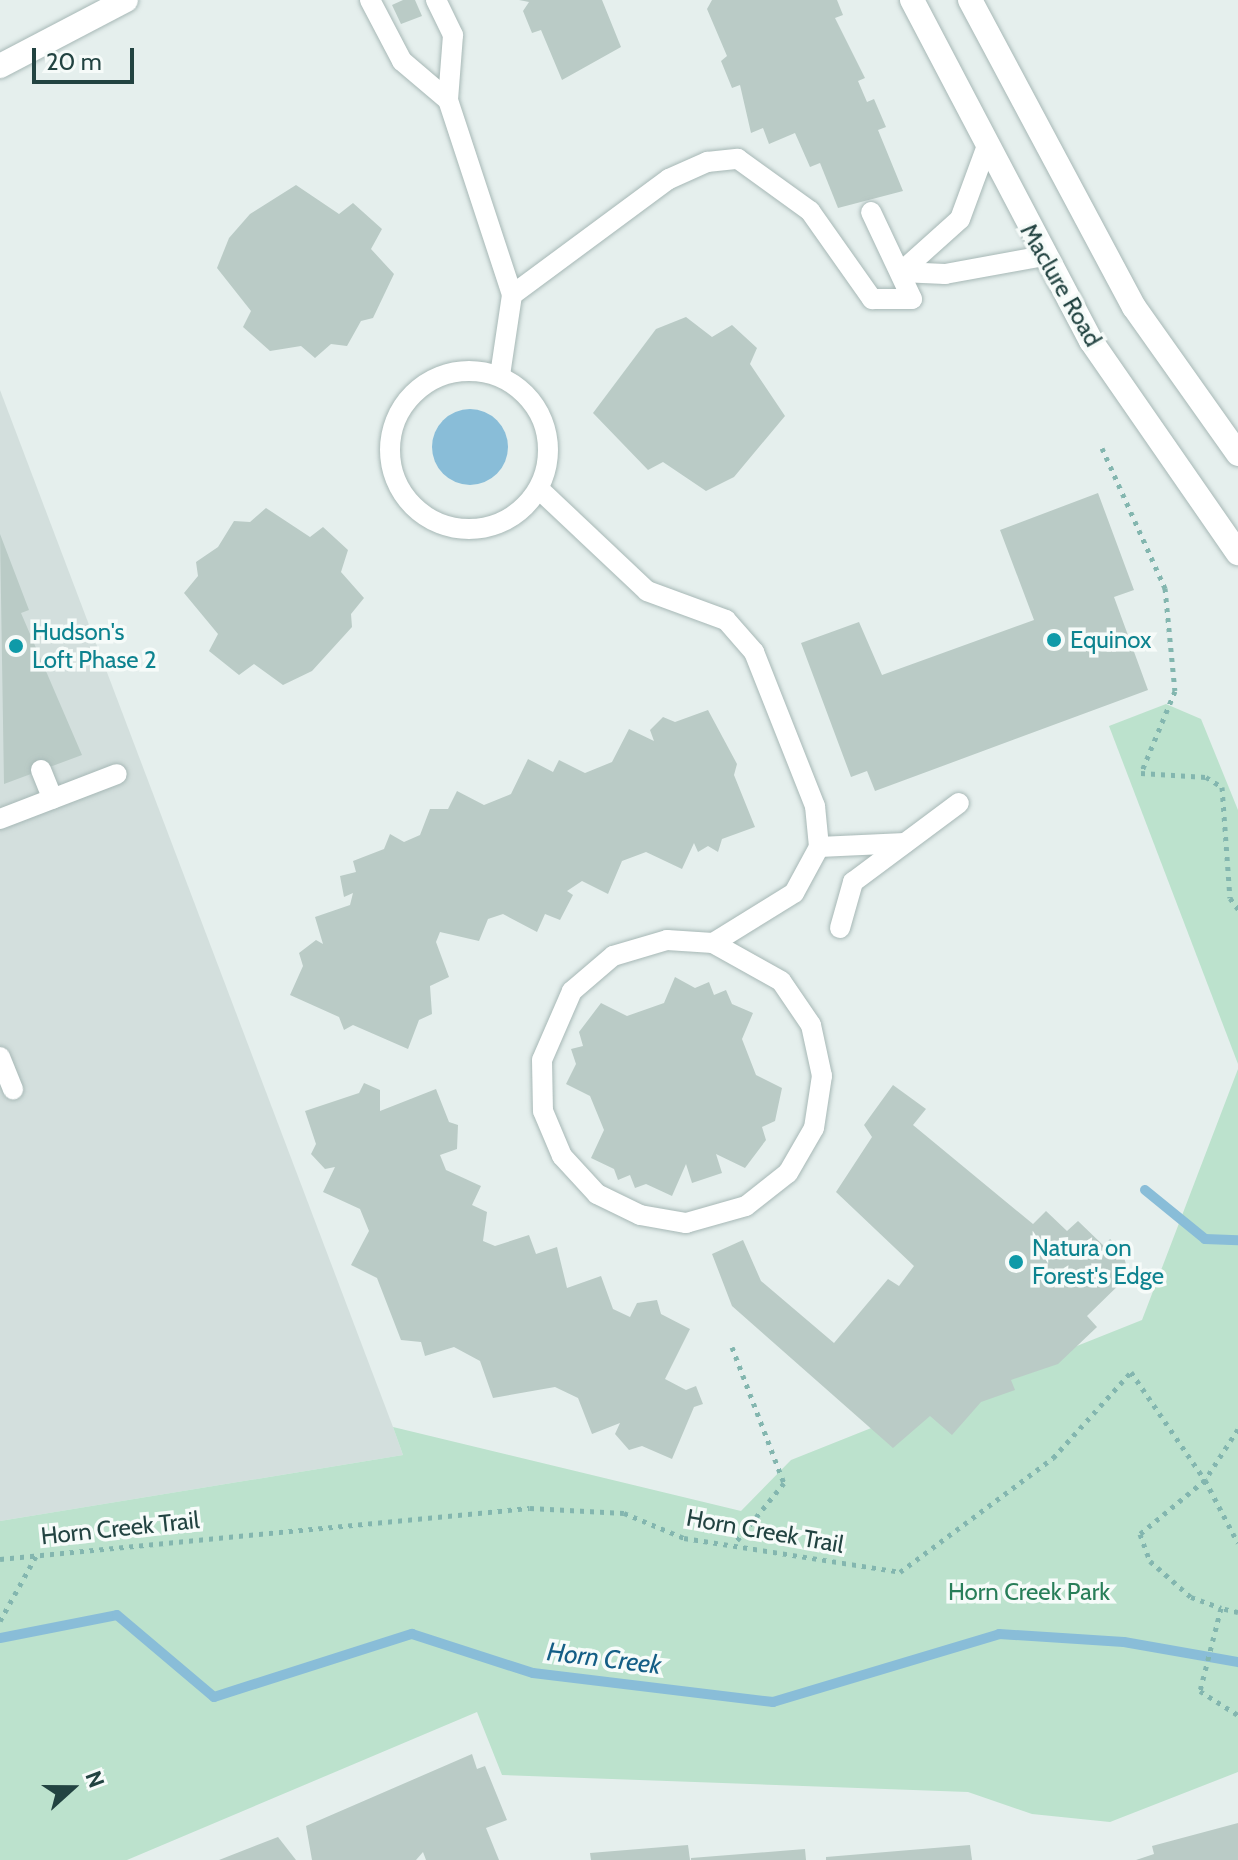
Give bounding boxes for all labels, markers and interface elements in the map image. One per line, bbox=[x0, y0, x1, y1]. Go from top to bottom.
scale bar bbox=[36, 32, 138, 82]
text: 20 m bbox=[46, 47, 102, 76]
street label: Maclure Road bbox=[1014, 218, 1108, 352]
place label: Hudson's Loft Phase 2 bbox=[32, 618, 157, 674]
place label: Equinox bbox=[1070, 626, 1151, 654]
marker: Equinox bbox=[1045, 631, 1063, 649]
marker: Hudson's Loft Phase 2 bbox=[7, 637, 25, 655]
place label: Natura on Forest's Edge bbox=[1032, 1234, 1164, 1290]
marker: Natura on Forest's Edge bbox=[1007, 1253, 1025, 1271]
street label: Horn Creek Trail bbox=[684, 1503, 846, 1559]
street label: Horn Creek Trail bbox=[39, 1505, 201, 1551]
park label: Horn Creek Park bbox=[948, 1578, 1110, 1606]
water label: Horn Creek bbox=[545, 1637, 663, 1681]
north arrow bbox=[32, 1748, 112, 1828]
text: N bbox=[79, 1767, 110, 1791]

